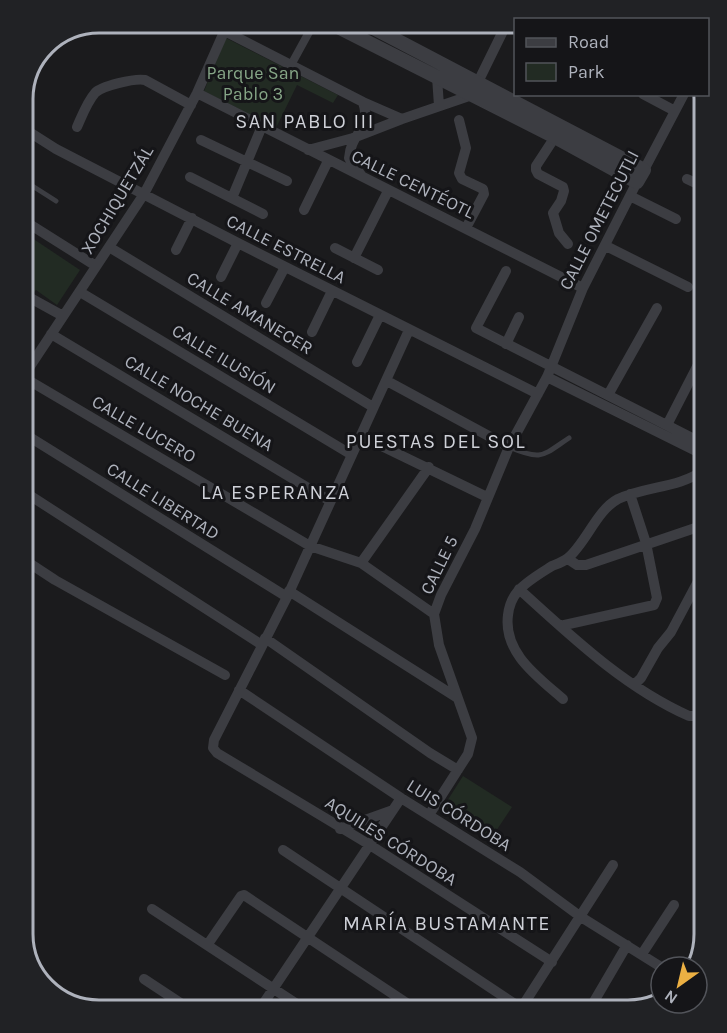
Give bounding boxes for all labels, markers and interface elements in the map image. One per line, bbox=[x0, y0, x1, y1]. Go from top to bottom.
legend bbox=[514, 18, 709, 96]
text: Road bbox=[568, 31, 609, 53]
text: Park bbox=[568, 61, 605, 83]
park label: Parque San Pablo 3 bbox=[207, 62, 299, 105]
district label: SAN PABLO III bbox=[235, 110, 375, 133]
street label: XOCHIQUETZÁL bbox=[75, 141, 158, 258]
street label: CALLE CENTÉOTL bbox=[348, 144, 479, 224]
street label: CALLE OMETECUTLI bbox=[554, 146, 644, 294]
street label: CALLE ESTRELLA bbox=[223, 209, 349, 289]
street label: CALLE AMANECER bbox=[183, 267, 317, 359]
street label: CALLE ILUSIÓN bbox=[168, 318, 281, 399]
street label: CALLE NOCHE BUENA bbox=[121, 350, 277, 456]
street label: CALLE LUCERO bbox=[88, 390, 200, 468]
district label: PUESTAS DEL SOL bbox=[346, 430, 526, 453]
street label: CALLE LIBERTAD bbox=[103, 458, 223, 544]
district label: LA ESPERANZA bbox=[201, 481, 351, 504]
street label: CALLE 5 bbox=[415, 532, 463, 598]
street label: LUIS CÓRDOBA bbox=[403, 773, 516, 856]
street label: AQUILES CÓRDOBA bbox=[321, 791, 461, 890]
district label: MARÍA BUSTAMANTE bbox=[343, 911, 551, 935]
north arrow bbox=[649, 955, 709, 1015]
text: N bbox=[661, 986, 681, 1008]

